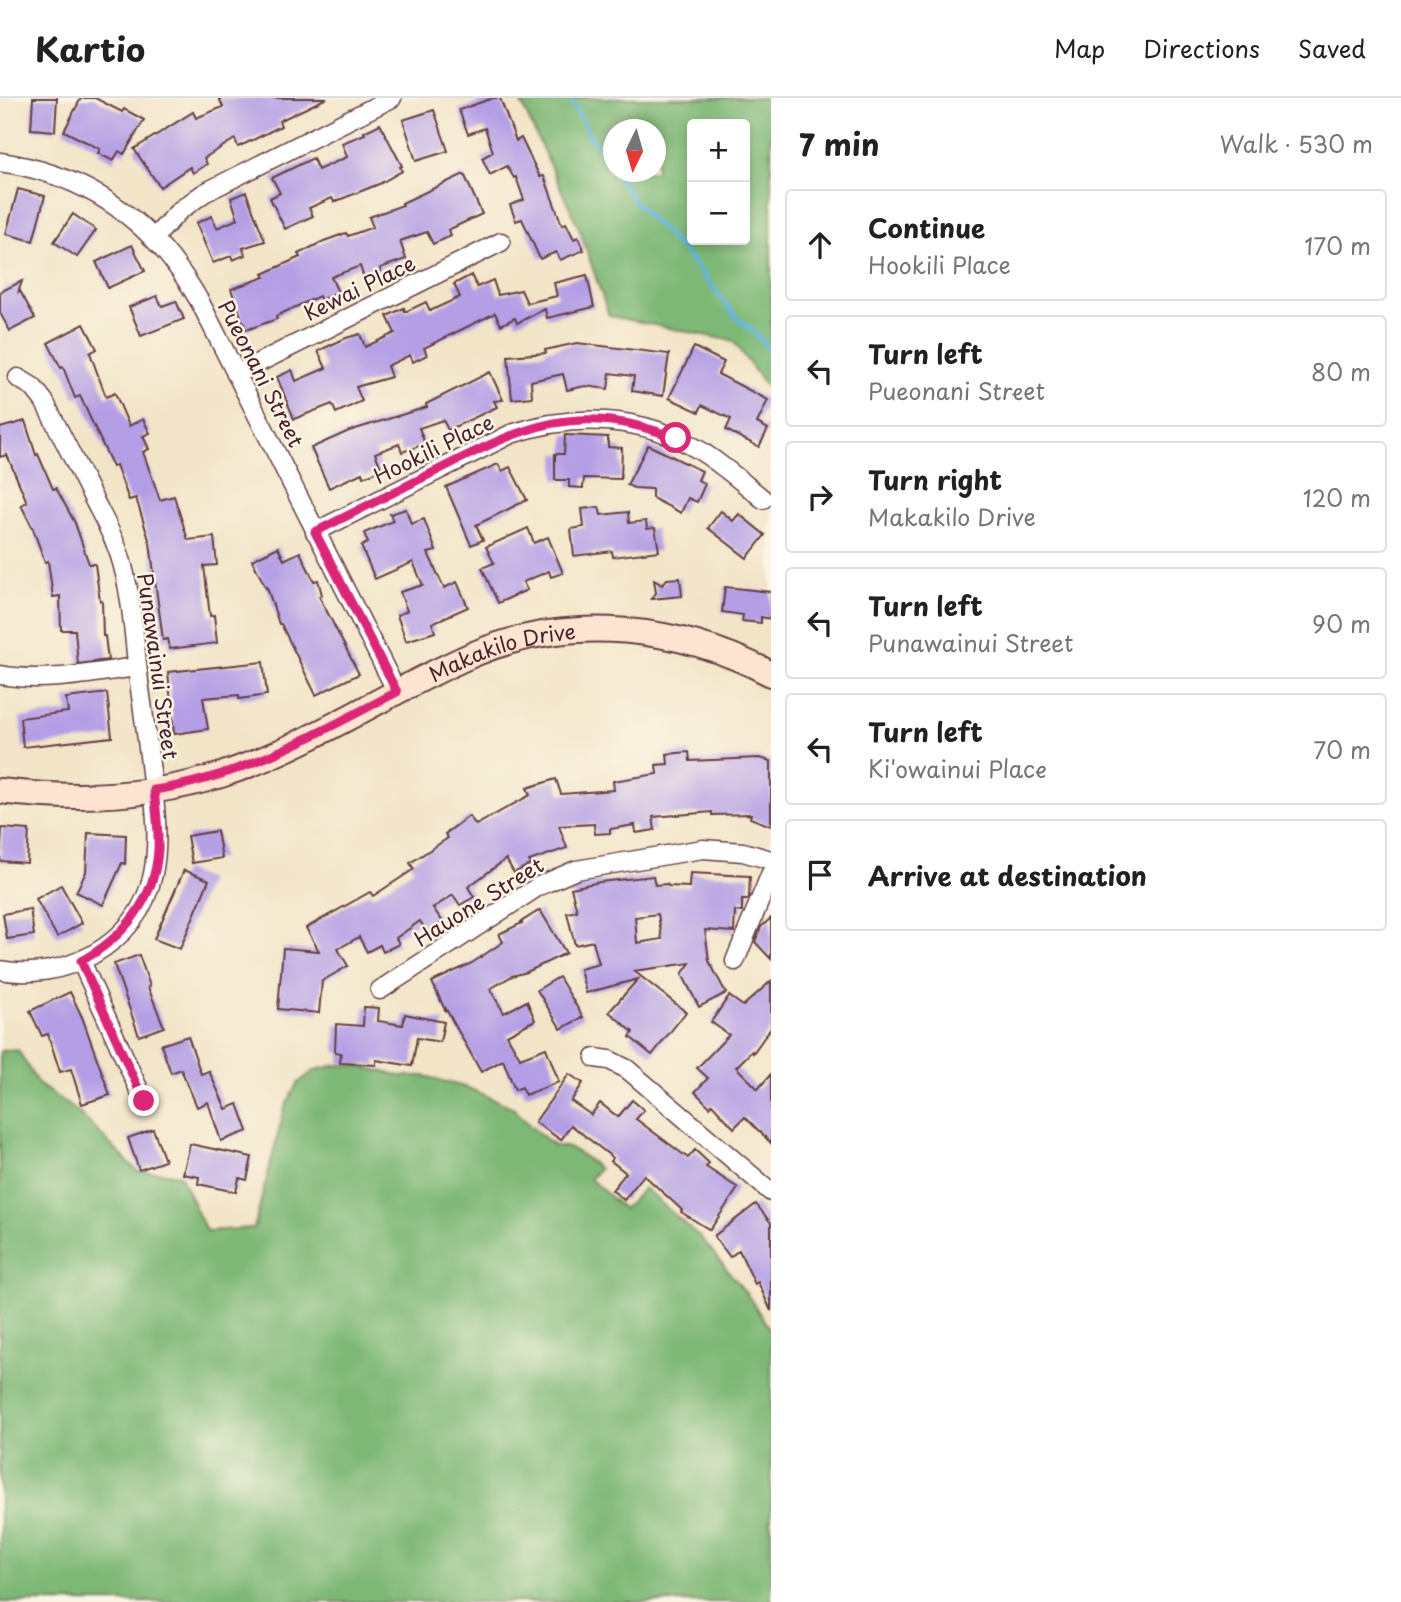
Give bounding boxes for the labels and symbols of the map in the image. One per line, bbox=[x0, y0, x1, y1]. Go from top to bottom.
north arrow bbox=[603, 119, 666, 182]
street label: Kewai Place bbox=[298, 246, 420, 328]
street label: Pueonani Street bbox=[211, 294, 313, 452]
street label: Hookili Place bbox=[367, 405, 499, 491]
route start bbox=[660, 422, 691, 453]
street label: Punawainui Street bbox=[130, 571, 188, 761]
street label: Makakilo Drive bbox=[423, 614, 577, 689]
street label: Hauone Street bbox=[407, 848, 549, 954]
route end bbox=[128, 1085, 159, 1116]

